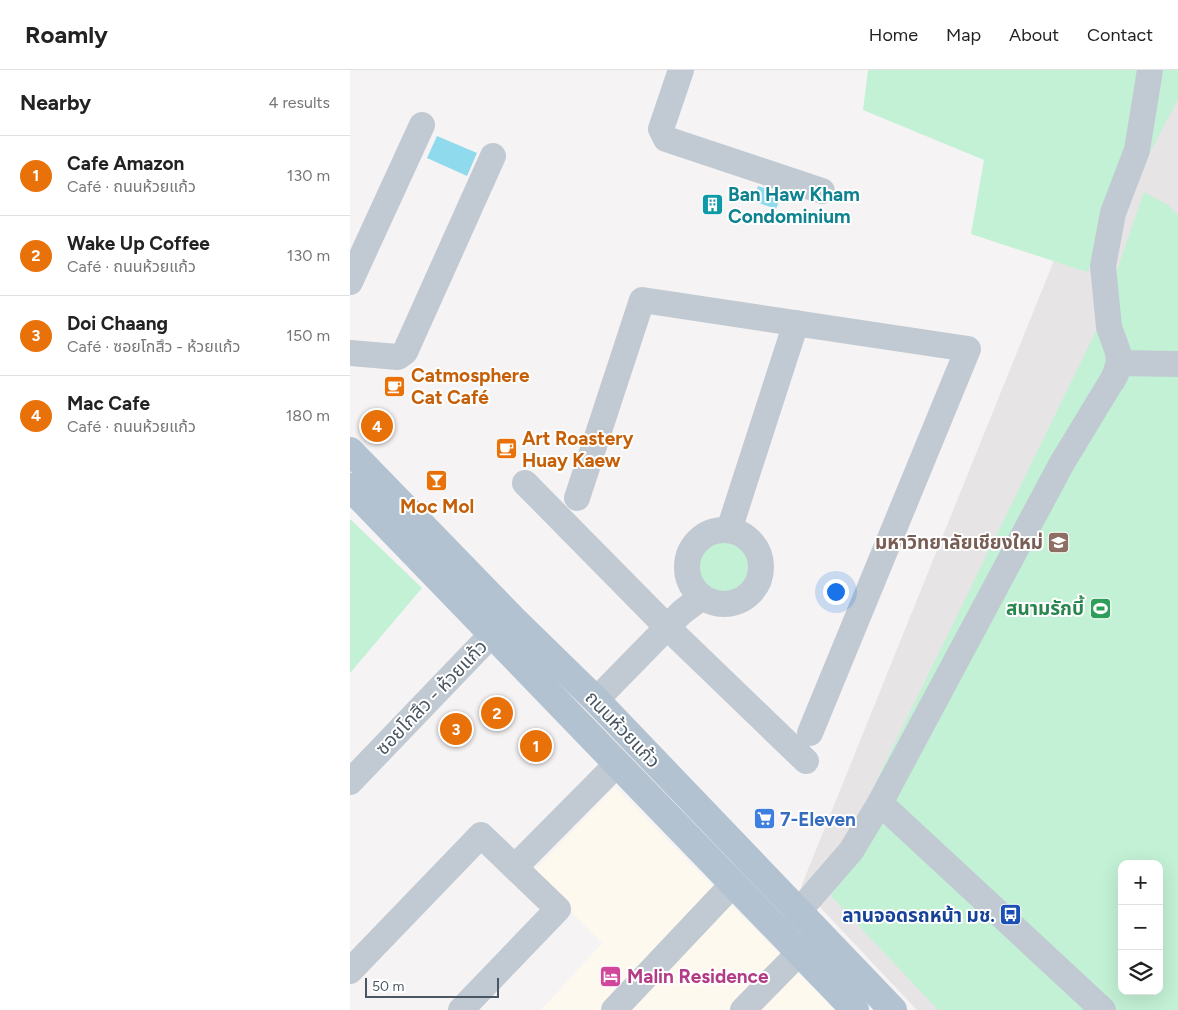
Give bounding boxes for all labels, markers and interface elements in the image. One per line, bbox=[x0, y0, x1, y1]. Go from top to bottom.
text: Roamly bbox=[25, 20, 108, 49]
text: Home bbox=[869, 24, 918, 46]
text: Map bbox=[946, 24, 981, 46]
text: About bbox=[1009, 24, 1059, 46]
text: Contact bbox=[1087, 24, 1153, 46]
text: Nearby bbox=[20, 90, 91, 115]
text: 4 results bbox=[269, 93, 330, 112]
text: Cafe Amazon bbox=[67, 152, 184, 175]
text: 1 bbox=[33, 166, 39, 185]
text: 130 m bbox=[287, 166, 330, 185]
text: Café · ถนนห้วยแก้ว bbox=[67, 177, 196, 196]
place label: Ban Haw Kham Condominium bbox=[728, 183, 860, 228]
building icon: Ban Haw Kham Condominium bbox=[700, 193, 724, 217]
text: Wake Up Coffee bbox=[67, 232, 210, 255]
text: 2 bbox=[31, 246, 41, 265]
text: 130 m bbox=[287, 246, 330, 265]
text: Café · ถนนห้วยแก้ว bbox=[67, 257, 196, 276]
text: Doi Chaang bbox=[67, 312, 168, 335]
text: 3 bbox=[32, 326, 40, 345]
text: 150 m bbox=[286, 326, 330, 345]
text: Café · ซอยโกสึว - ห้วยแก้ว bbox=[67, 337, 240, 356]
place label: Catmosphere Cat Café bbox=[411, 364, 530, 409]
cafe icon: Catmosphere Cat Café bbox=[383, 374, 407, 398]
text: Mac Cafe bbox=[67, 392, 150, 415]
text: 4 bbox=[31, 406, 41, 425]
text: 180 m bbox=[286, 406, 330, 425]
pin: 4 bbox=[361, 407, 393, 445]
text: Café · ถนนห้วยแก้ว bbox=[67, 417, 196, 436]
place label: Art Roastery Huay Kaew bbox=[522, 427, 633, 472]
cafe icon: Art Roastery Huay Kaew bbox=[494, 437, 518, 461]
bar icon: Moc Mol bbox=[425, 468, 449, 492]
place label: Moc Mol bbox=[400, 495, 474, 518]
school or university icon: มหาวิทยาลัยเชียงใหม่ bbox=[1047, 530, 1071, 554]
place label: มหาวิทยาลัยเชียงใหม่ bbox=[875, 531, 1043, 554]
your location bbox=[823, 579, 849, 605]
place label: สนามรักบี้ bbox=[1006, 595, 1085, 620]
sports icon: สนามรักบี้ bbox=[1088, 596, 1112, 620]
street label: ซอยโกสึว - ห้วยแก้ว bbox=[371, 635, 492, 760]
street label: ถนนห้วยแก้ว bbox=[580, 686, 665, 773]
pin: 2 bbox=[481, 694, 513, 732]
pin: 3 bbox=[440, 710, 472, 748]
pin: 1 bbox=[520, 727, 552, 765]
supermarket icon: 7-Eleven bbox=[752, 807, 776, 831]
place label: 7-Eleven bbox=[780, 808, 856, 831]
map controls bbox=[1118, 860, 1163, 995]
button: + bbox=[1118, 860, 1163, 905]
bus stop icon: ลานจอดรถหน้า มช. bbox=[999, 903, 1023, 927]
place label: ลานจอดรถหน้า มช. bbox=[842, 904, 995, 927]
button: − bbox=[1118, 905, 1163, 950]
button: layers bbox=[1118, 950, 1163, 995]
hotel icon: Malin Residence bbox=[599, 964, 623, 988]
place label: Malin Residence bbox=[627, 965, 769, 988]
scale bar bbox=[365, 975, 499, 998]
text: 50 m bbox=[372, 978, 404, 995]

